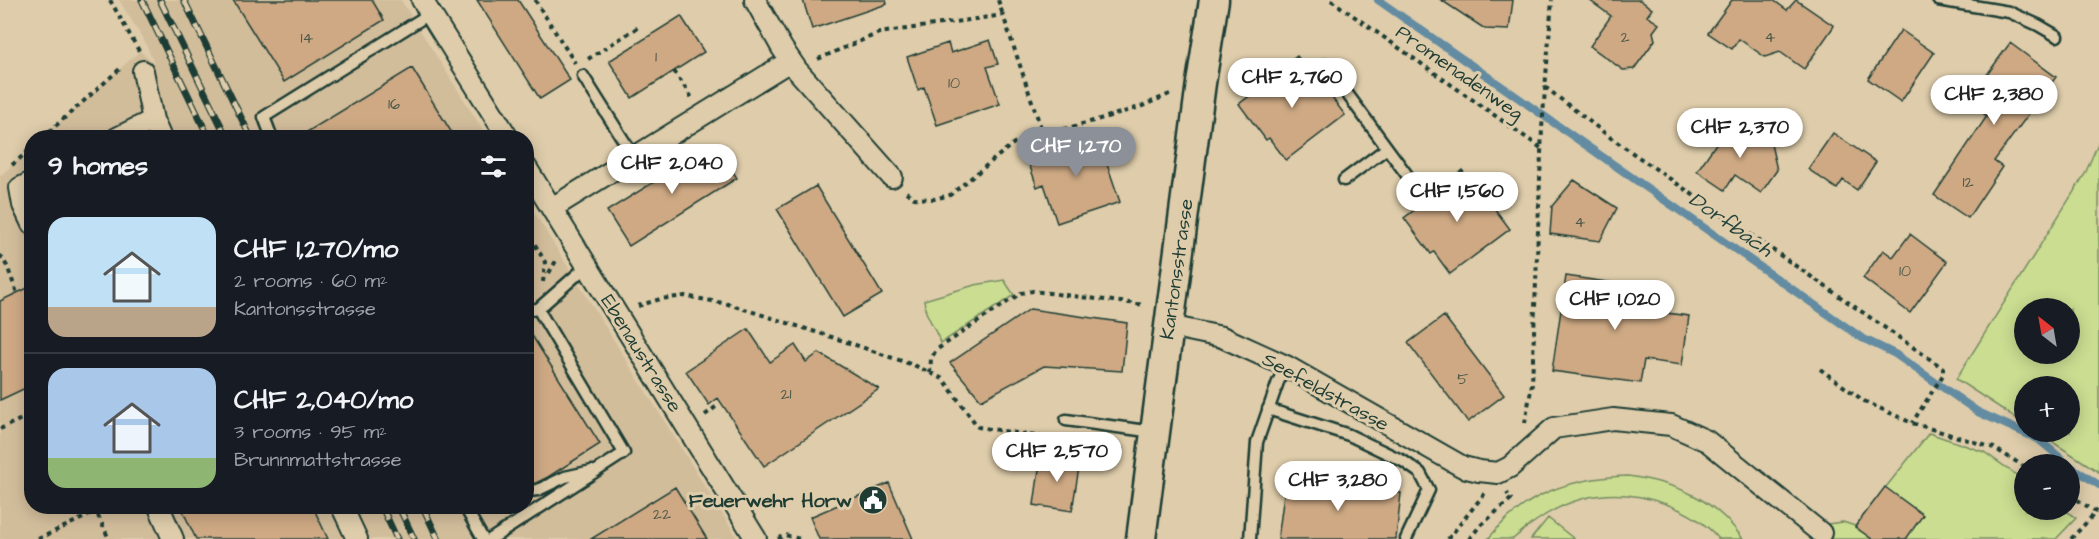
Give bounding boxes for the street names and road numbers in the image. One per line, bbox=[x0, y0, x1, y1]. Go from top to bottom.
street label: Promenadenweg bbox=[1389, 18, 1529, 128]
street label: Kantonsstrasse bbox=[1153, 197, 1201, 341]
street label: Ebenaustrasse bbox=[594, 289, 689, 418]
street label: Seefeldstrasse bbox=[1257, 345, 1394, 438]

